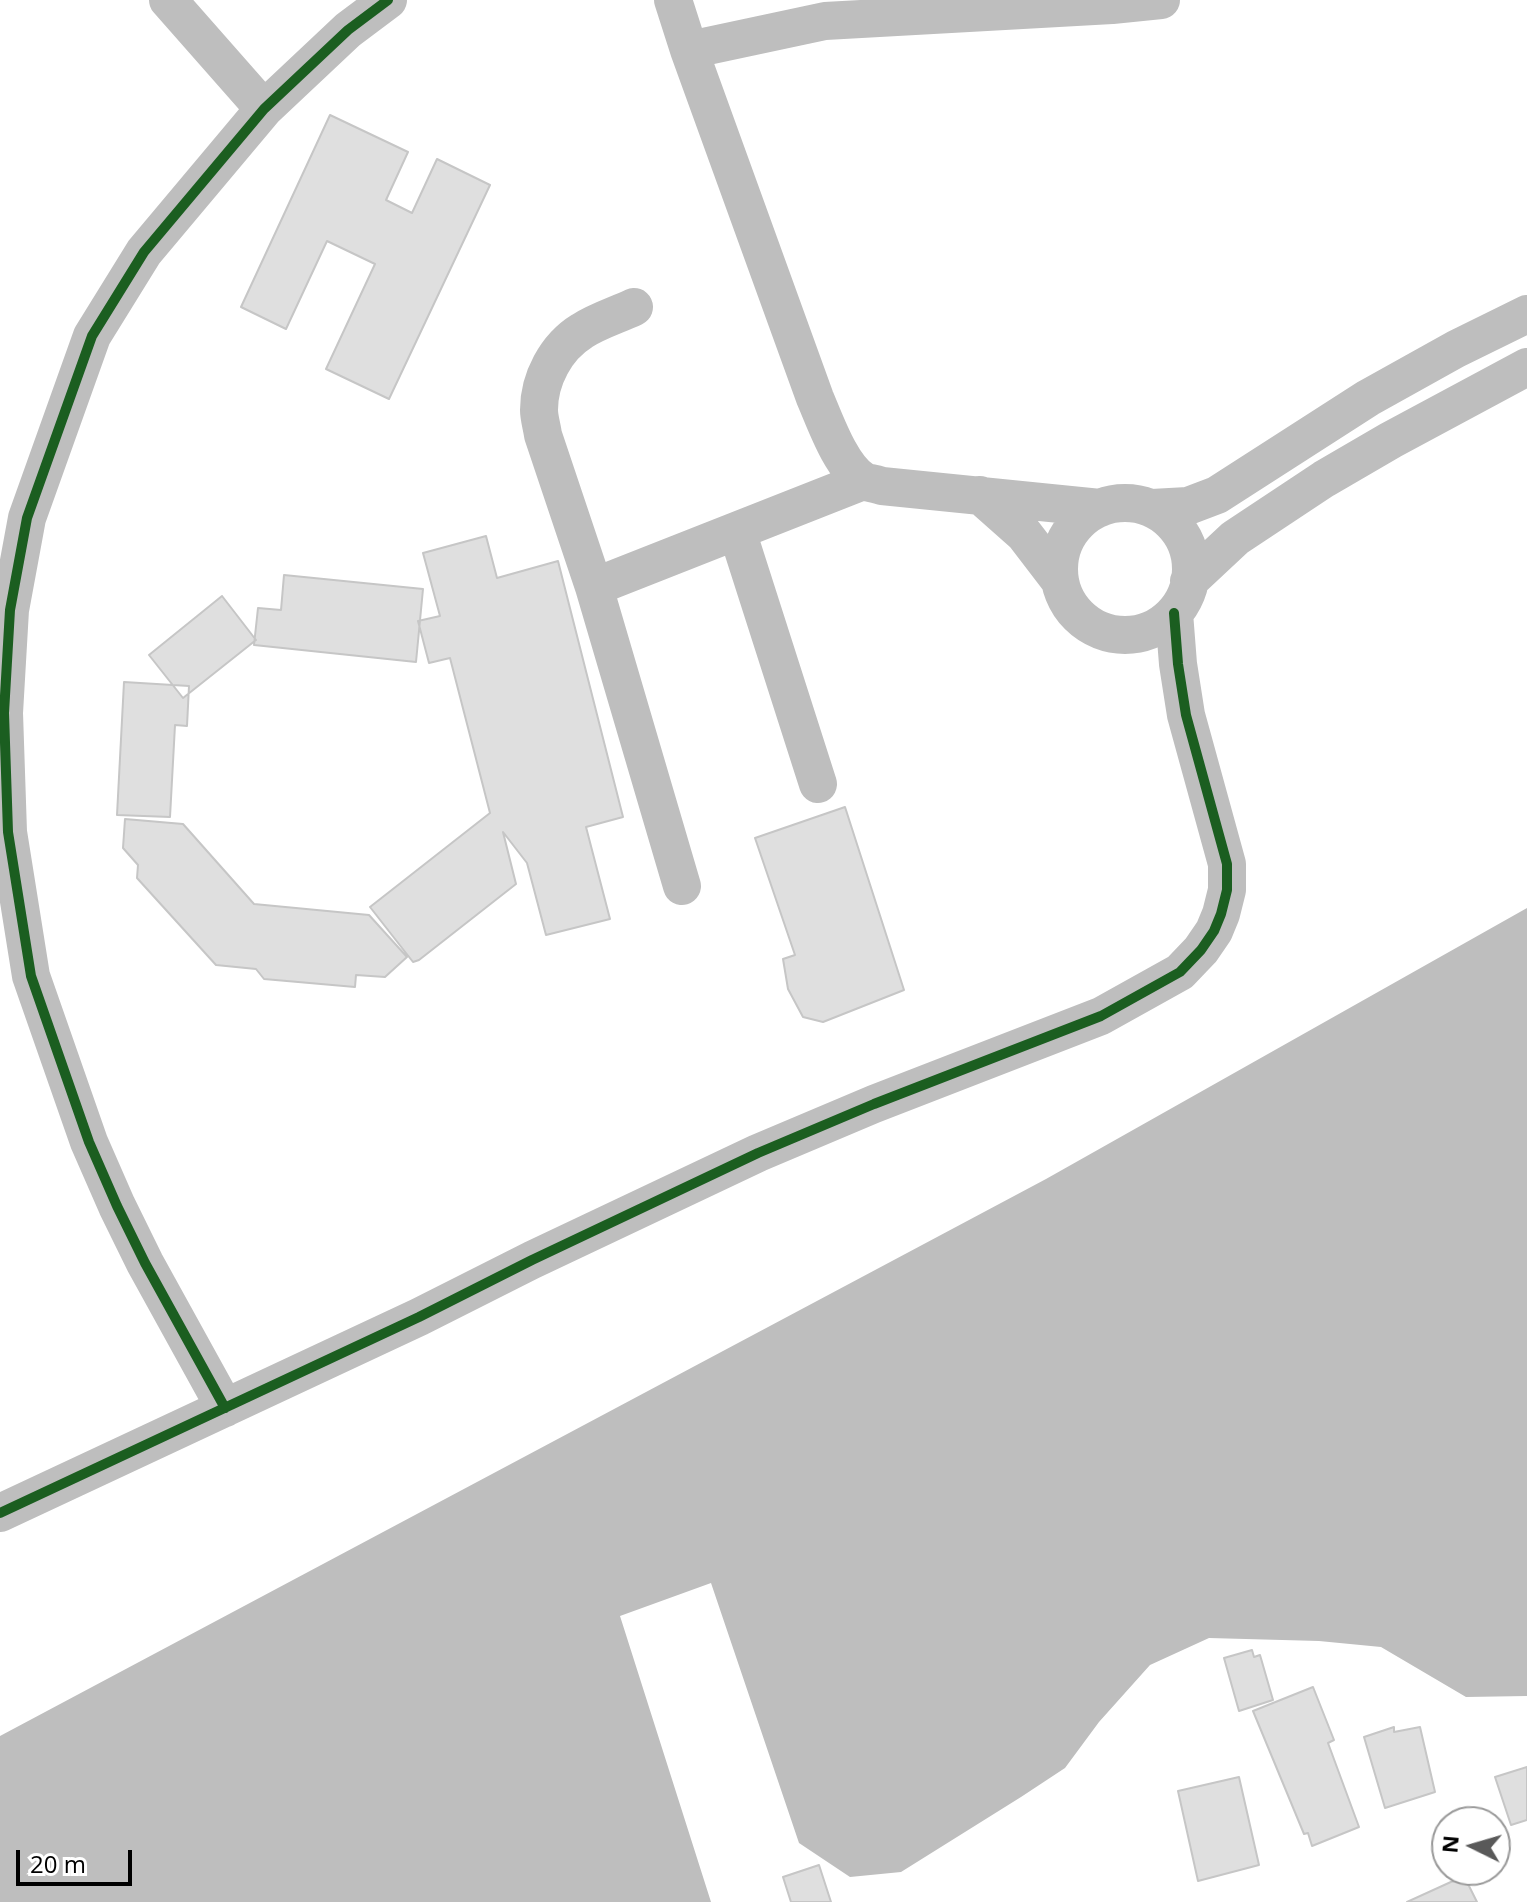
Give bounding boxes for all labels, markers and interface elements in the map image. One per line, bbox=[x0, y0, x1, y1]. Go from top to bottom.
north arrow bbox=[1431, 1806, 1511, 1886]
scale bar bbox=[20, 1834, 136, 1884]
text: N bbox=[1433, 1834, 1465, 1854]
text: 20 m bbox=[30, 1847, 86, 1880]

